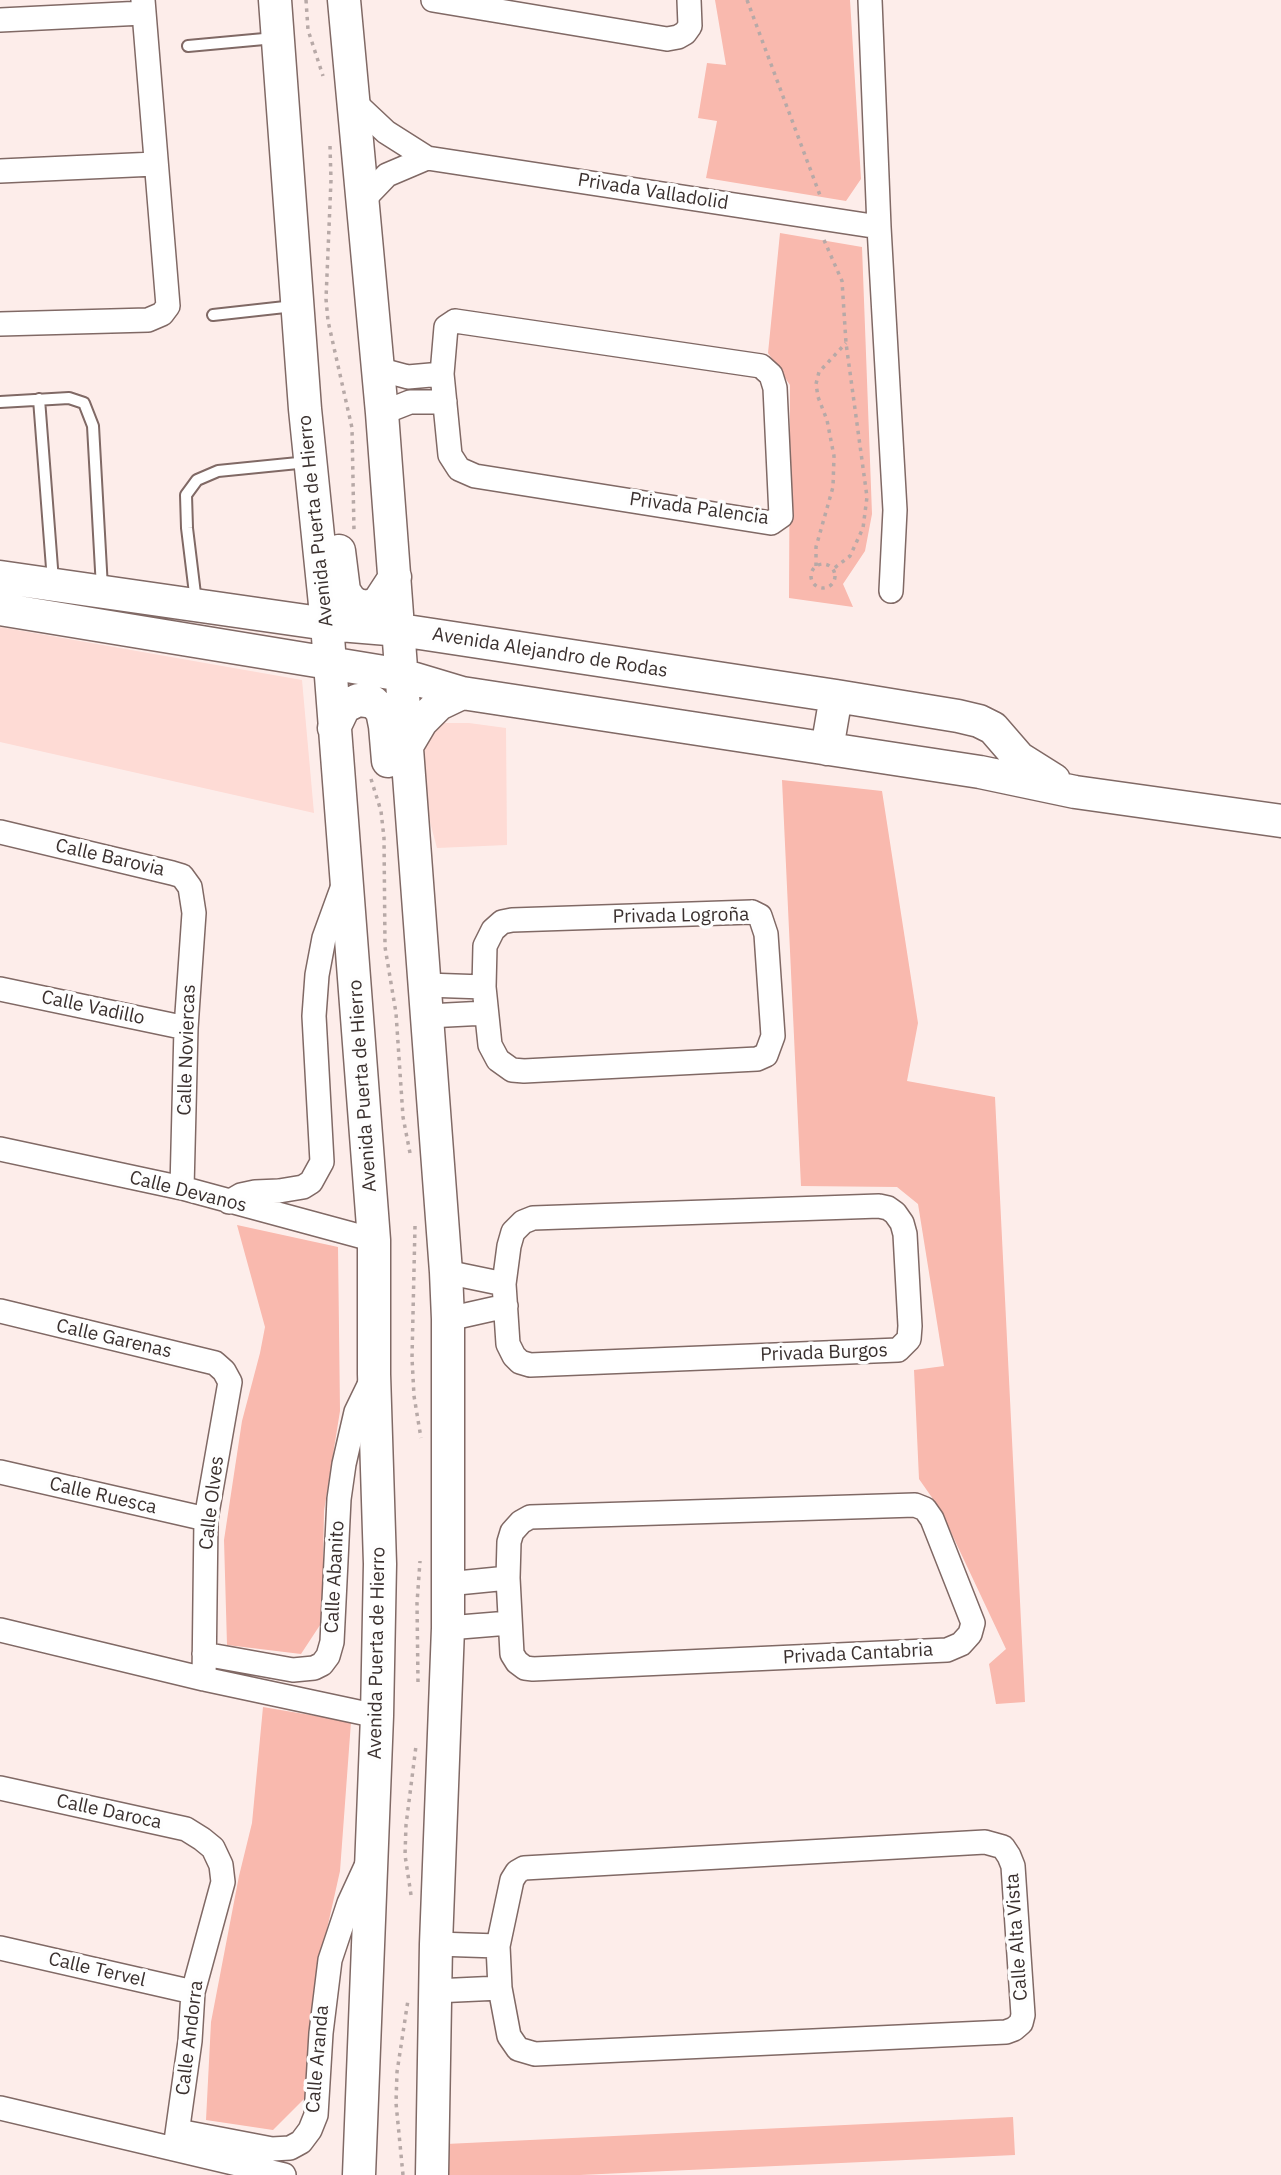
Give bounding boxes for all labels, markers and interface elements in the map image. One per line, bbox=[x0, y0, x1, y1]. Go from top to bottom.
street label: Privada Valladolid bbox=[576, 169, 730, 215]
street label: Avenida Puerta de Hierro bbox=[294, 414, 338, 628]
street label: Privada Palencia bbox=[628, 488, 770, 530]
street label: Avenida Alejandro de Rodas bbox=[431, 623, 669, 683]
street label: Calle Barovia bbox=[53, 834, 167, 882]
street label: Privada Logroña bbox=[613, 903, 749, 929]
street label: Avenida Puerta de Hierro bbox=[344, 979, 382, 1193]
street label: Calle Noviercas bbox=[173, 984, 201, 1116]
street label: Calle Vadillo bbox=[39, 986, 147, 1030]
street label: Calle Devanos bbox=[127, 1166, 249, 1218]
street label: Calle Garenas bbox=[54, 1315, 174, 1363]
street label: Privada Burgos bbox=[760, 1339, 888, 1367]
street label: Calle Olves bbox=[195, 1455, 229, 1551]
street label: Calle Ruesca bbox=[47, 1473, 159, 1519]
street label: Calle Abanito bbox=[321, 1520, 349, 1634]
street label: Avenida Puerta de Hierro bbox=[364, 1546, 390, 1760]
street label: Privada Cantabria bbox=[782, 1639, 934, 1669]
street label: Calle Daroca bbox=[54, 1790, 164, 1834]
street label: Calle Alta Vista bbox=[1001, 1872, 1033, 2002]
street label: Calle Tervel bbox=[46, 1948, 148, 1992]
street label: Calle Andorra bbox=[172, 1979, 208, 2097]
street label: Calle Aranda bbox=[302, 2004, 334, 2114]

